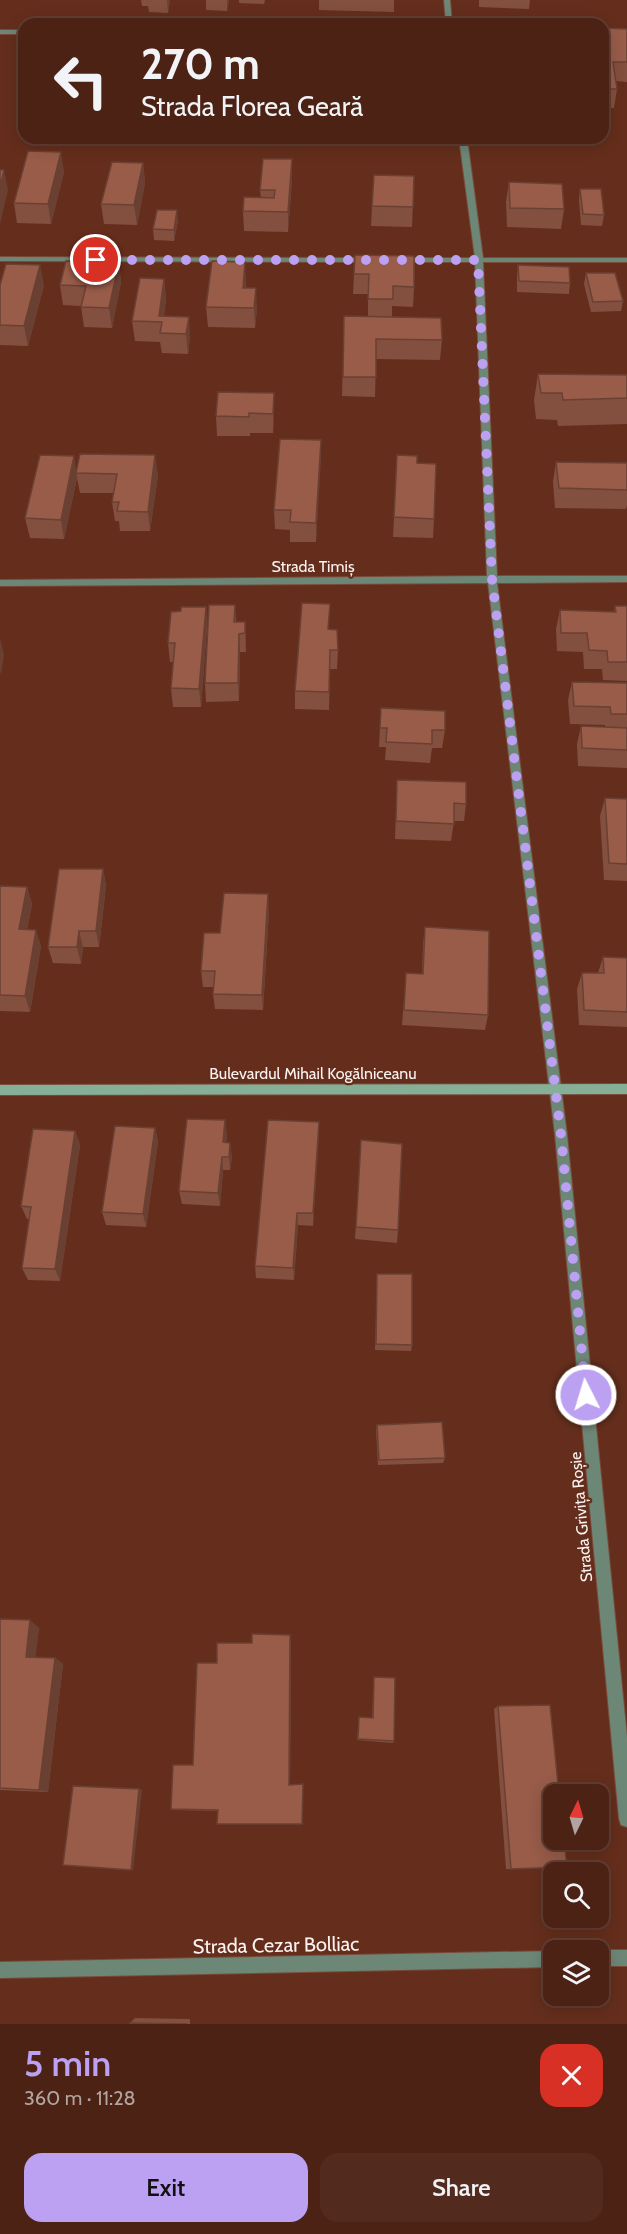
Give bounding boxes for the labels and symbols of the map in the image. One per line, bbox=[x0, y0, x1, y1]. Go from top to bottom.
pin bbox=[70, 234, 121, 285]
street label: Strada Timiș bbox=[271, 557, 355, 577]
street label: Bulevardul Mihail Kogălniceanu bbox=[209, 1064, 417, 1083]
position arrow bbox=[554, 1363, 618, 1427]
street label: Strada Grivița Roșie bbox=[566, 1451, 597, 1583]
north arrow bbox=[543, 1784, 609, 1850]
street label: Strada Cezar Bolliac bbox=[193, 1932, 359, 1958]

